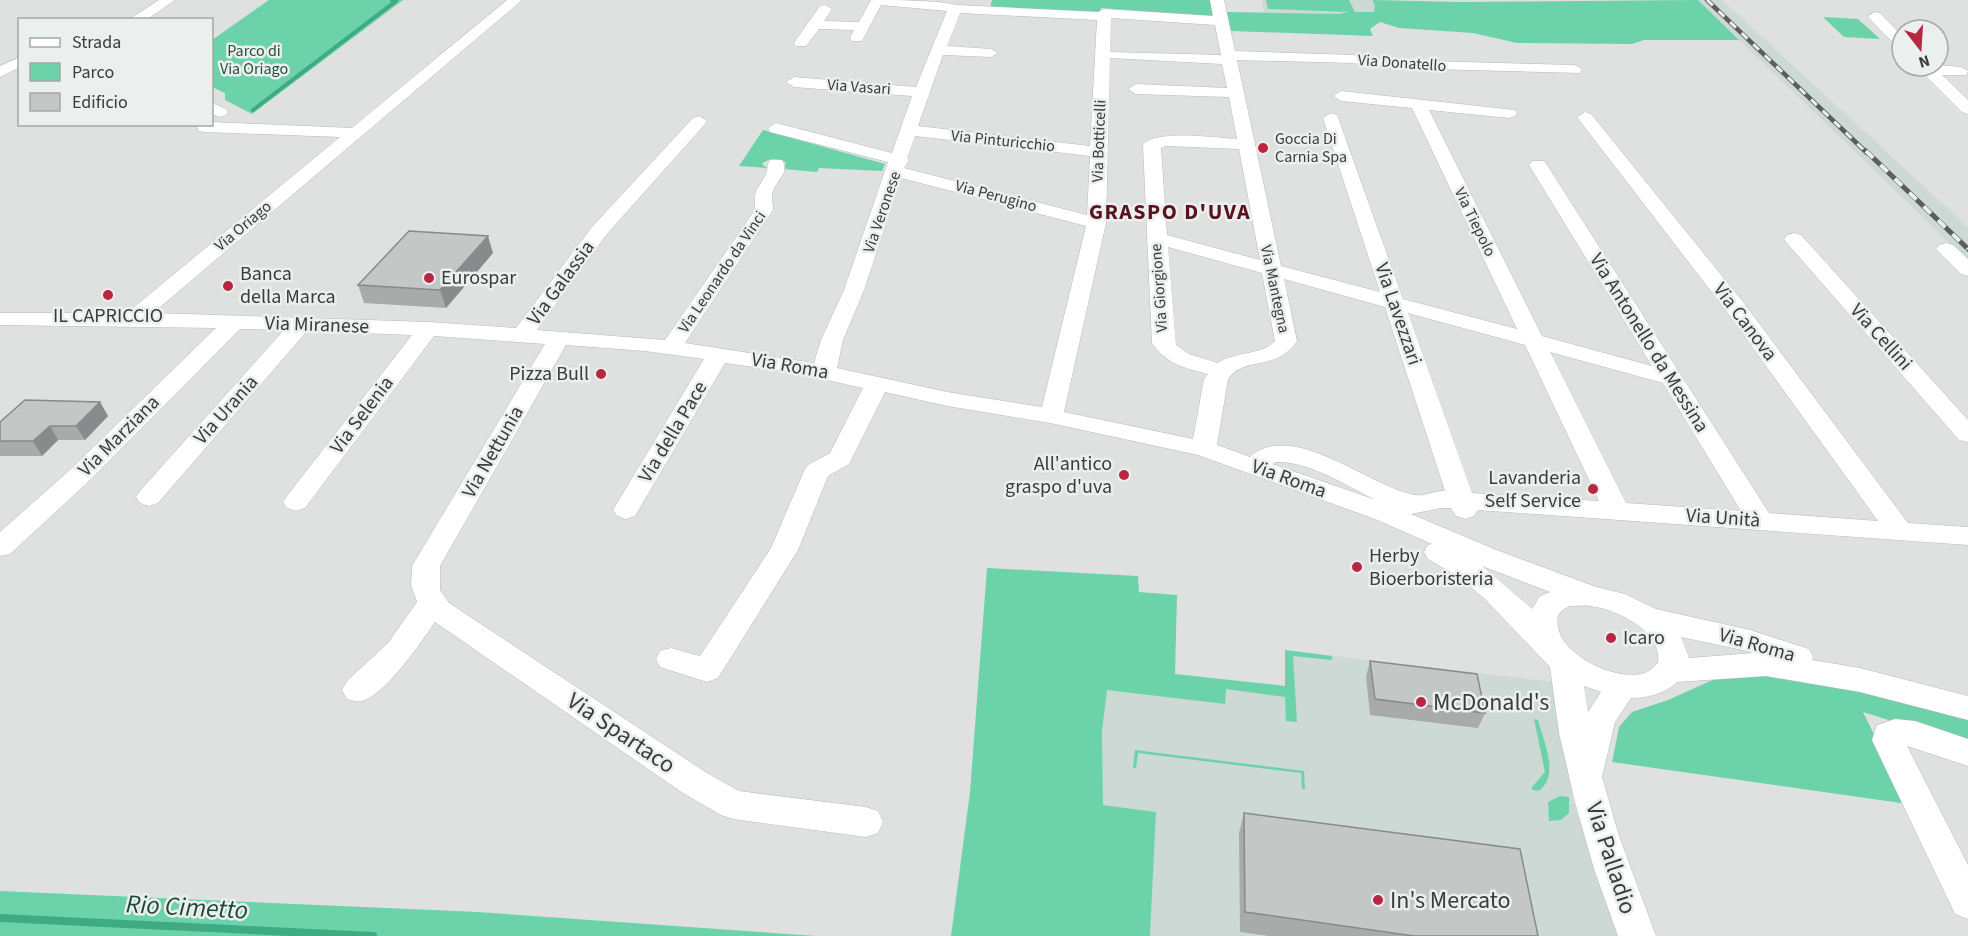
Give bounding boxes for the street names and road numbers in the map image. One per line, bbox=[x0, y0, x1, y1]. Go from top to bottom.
street label: Via Donatello bbox=[1357, 49, 1447, 77]
street label: Via Vasari bbox=[826, 74, 892, 100]
street label: Via Botticelli bbox=[1087, 99, 1111, 183]
street label: Via Pinturicchio bbox=[950, 125, 1056, 157]
street label: Via Veronese bbox=[858, 168, 906, 256]
street label: Via Perugino bbox=[953, 175, 1039, 217]
street label: Via Tiepolo bbox=[1449, 184, 1501, 260]
street label: Via Oriago bbox=[210, 196, 276, 256]
street label: Via Leonardo da Vinci bbox=[673, 207, 771, 337]
street label: Via Galassia bbox=[521, 235, 601, 331]
street label: Via Giorgione bbox=[1145, 243, 1173, 333]
street label: Via Mantegna bbox=[1255, 243, 1295, 335]
street label: Via Antonello da Messina bbox=[1582, 248, 1716, 438]
street label: Via Lavezzari bbox=[1367, 259, 1429, 369]
street label: Via Canova bbox=[1706, 277, 1784, 367]
street label: Via Cellini bbox=[1843, 297, 1919, 377]
street label: Via Miranese bbox=[264, 309, 370, 341]
street label: Via Roma bbox=[749, 345, 831, 387]
street label: Via Urania bbox=[187, 369, 265, 451]
street label: Via Selenia bbox=[323, 370, 401, 460]
street label: Via della Pace bbox=[632, 376, 714, 488]
street label: Via Marziana bbox=[72, 389, 166, 483]
street label: Via Nettunia bbox=[455, 401, 531, 503]
street label: Via Roma bbox=[1248, 453, 1330, 505]
street label: Via Unità bbox=[1685, 501, 1761, 535]
street label: Via Roma bbox=[1716, 621, 1798, 669]
street label: Via Spartaco bbox=[560, 684, 682, 782]
street label: Via Palladio bbox=[1576, 797, 1646, 919]

